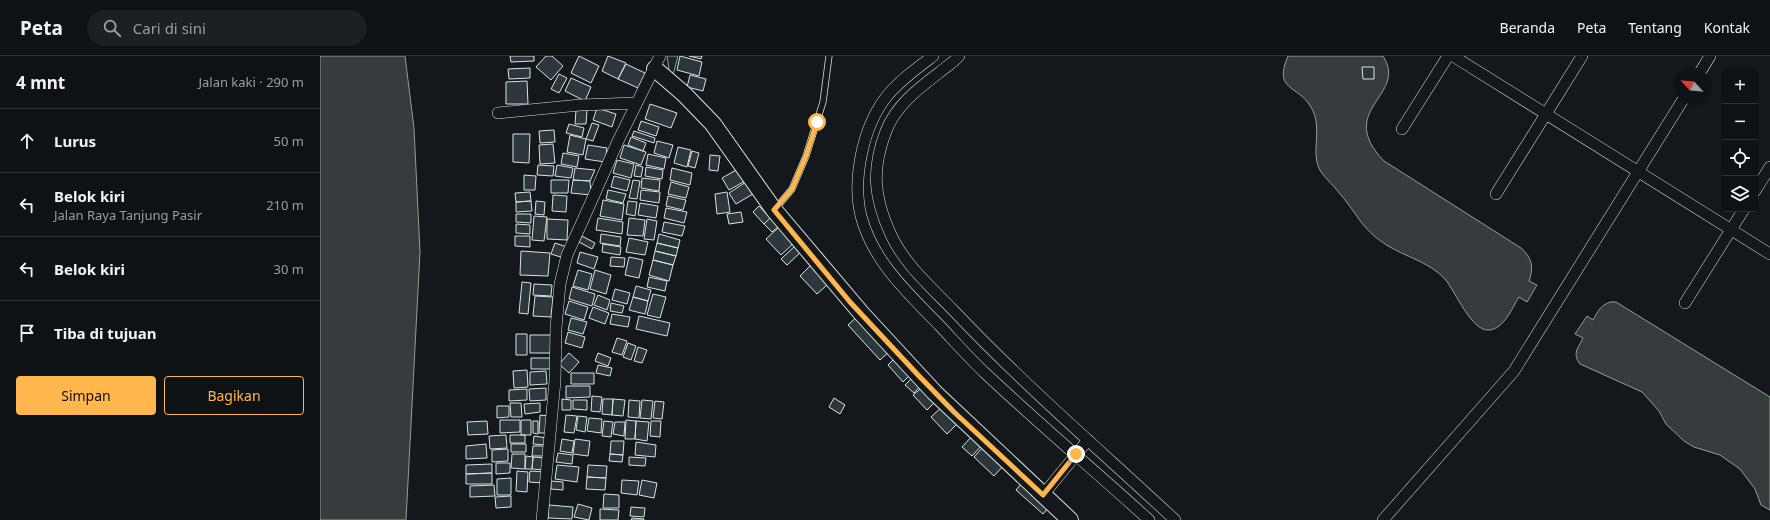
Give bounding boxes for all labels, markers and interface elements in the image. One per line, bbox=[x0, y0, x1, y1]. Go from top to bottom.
search box bbox=[87, 10, 367, 46]
text: Peta bbox=[20, 15, 63, 41]
icon: search bbox=[101, 17, 123, 39]
text: Cari di sini bbox=[133, 18, 206, 38]
text: Beranda bbox=[1500, 18, 1555, 37]
text: Peta bbox=[1577, 18, 1606, 37]
text: Tentang bbox=[1628, 18, 1682, 37]
text: Kontak bbox=[1704, 18, 1750, 37]
north arrow bbox=[1674, 68, 1710, 104]
map controls bbox=[1722, 68, 1758, 212]
button: + bbox=[1722, 68, 1758, 104]
text: 4 mnt bbox=[16, 71, 65, 94]
text: Jalan kaki · 290 m bbox=[198, 73, 304, 91]
button: − bbox=[1722, 104, 1758, 140]
route start bbox=[808, 113, 826, 131]
icon: ahead bbox=[16, 130, 38, 152]
text: Lurus bbox=[54, 131, 96, 151]
text: 50 m bbox=[274, 132, 304, 150]
button: locate bbox=[1722, 140, 1758, 176]
button: layers bbox=[1722, 176, 1758, 212]
text: Belok kiri bbox=[54, 186, 125, 206]
icon: left bbox=[16, 194, 38, 216]
text: 210 m bbox=[266, 196, 304, 214]
text: Jalan Raya Tanjung Pasir bbox=[54, 206, 202, 224]
icon: left bbox=[16, 258, 38, 280]
text: Belok kiri bbox=[54, 259, 125, 279]
text: 30 m bbox=[274, 260, 304, 278]
icon: arrive bbox=[16, 322, 38, 344]
text: Tiba di tujuan bbox=[54, 323, 157, 343]
button: Simpan bbox=[16, 376, 156, 415]
button: Bagikan bbox=[164, 376, 304, 415]
route end bbox=[1067, 445, 1085, 463]

